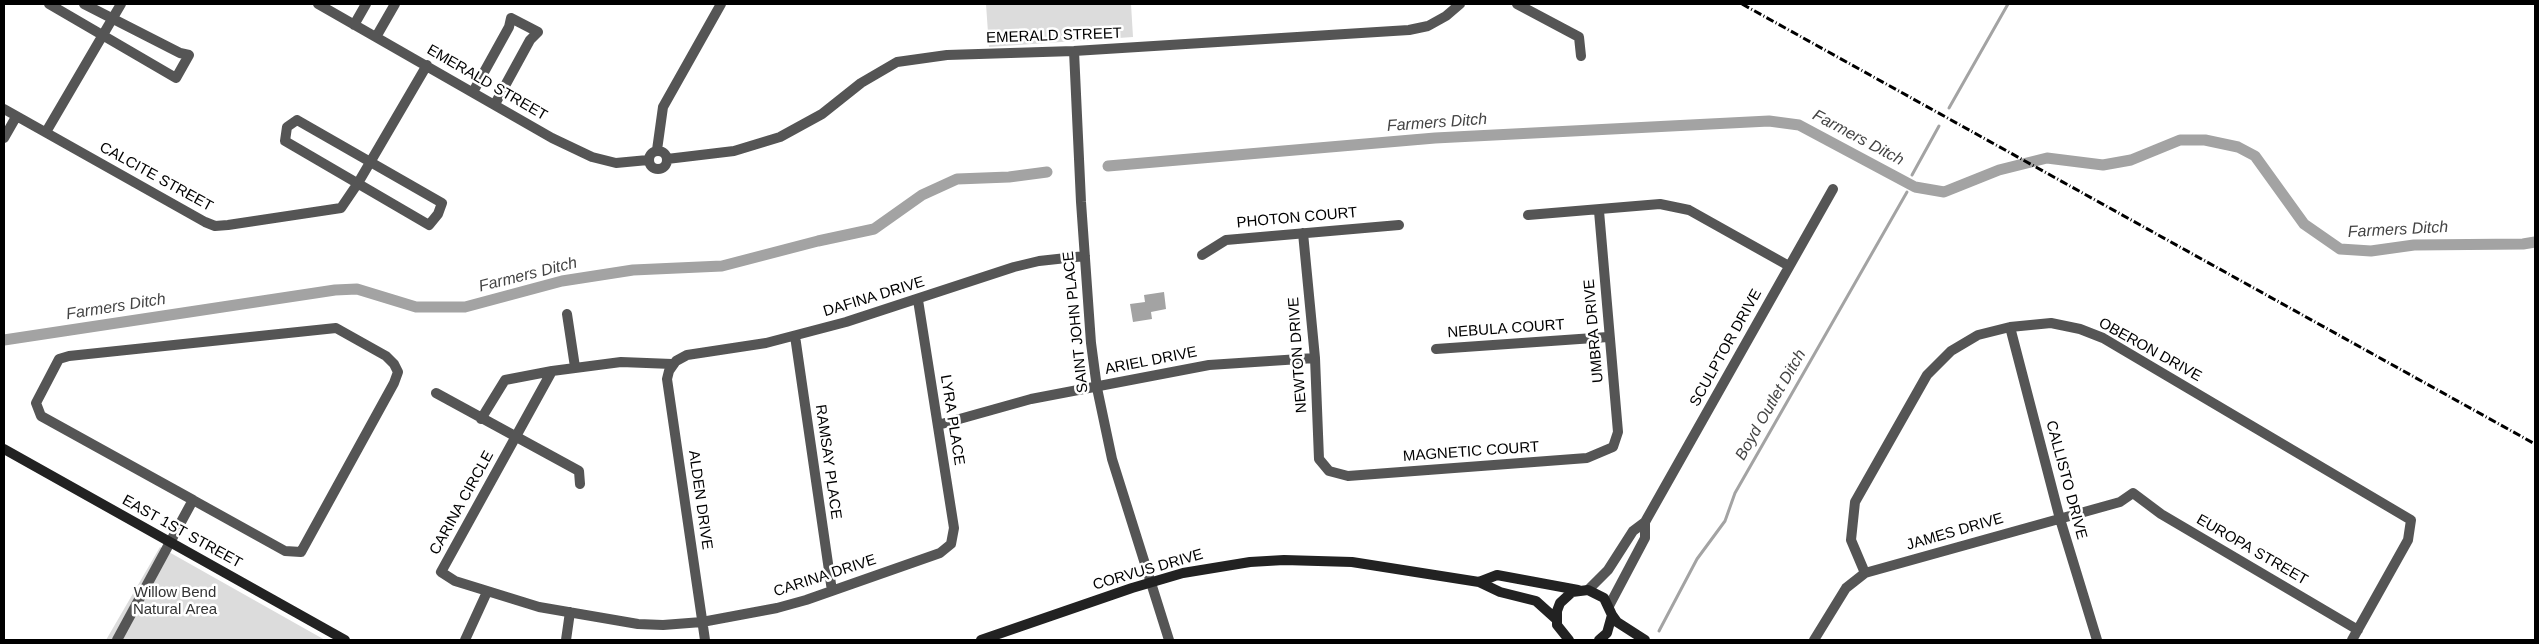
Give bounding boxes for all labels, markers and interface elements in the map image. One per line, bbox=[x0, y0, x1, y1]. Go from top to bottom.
street label: EMERALD STREET bbox=[986, 25, 1122, 47]
street label: EMERALD STREET bbox=[424, 41, 550, 125]
water label: Farmers Ditch bbox=[1809, 106, 1907, 170]
water label: Farmers Ditch bbox=[1386, 110, 1488, 136]
street label: CALCITE STREET bbox=[96, 138, 216, 216]
street label: PHOTON COURT bbox=[1236, 204, 1358, 232]
water label: Farmers Ditch bbox=[2347, 218, 2449, 242]
street label: SAINT JOHN PLACE bbox=[1060, 250, 1092, 394]
water label: Farmers Ditch bbox=[477, 254, 579, 296]
street label: DAFINA DRIVE bbox=[821, 273, 927, 321]
street label: UMBRA DRIVE bbox=[1580, 278, 1608, 384]
street label: SCULPTOR DRIVE bbox=[1686, 286, 1766, 410]
water label: Farmers Ditch bbox=[65, 290, 167, 324]
street label: NEWTON DRIVE bbox=[1285, 296, 1311, 414]
street label: OBERON DRIVE bbox=[2095, 314, 2205, 386]
street label: NEBULA COURT bbox=[1447, 316, 1565, 342]
street label: ARIEL DRIVE bbox=[1103, 343, 1199, 379]
water label: Boyd Outlet Ditch bbox=[1732, 346, 1810, 464]
street label: LYRA PLACE bbox=[936, 373, 968, 467]
street label: RAMSAY PLACE bbox=[811, 404, 845, 520]
street label: CALLISTO DRIVE bbox=[2041, 419, 2091, 541]
street label: MAGNETIC COURT bbox=[1402, 438, 1540, 466]
street label: CARINA CIRCLE bbox=[426, 448, 498, 558]
street label: ALDEN DRIVE bbox=[684, 449, 716, 551]
street label: EAST 1ST STREET bbox=[119, 492, 245, 572]
street label: JAMES DRIVE bbox=[1904, 510, 2006, 554]
street label: EUROPA STREET bbox=[2193, 511, 2311, 589]
street label: CORVUS DRIVE bbox=[1091, 546, 1205, 594]
street label: CARINA DRIVE bbox=[771, 551, 879, 601]
park label: Willow Bend Natural Area bbox=[133, 584, 217, 619]

